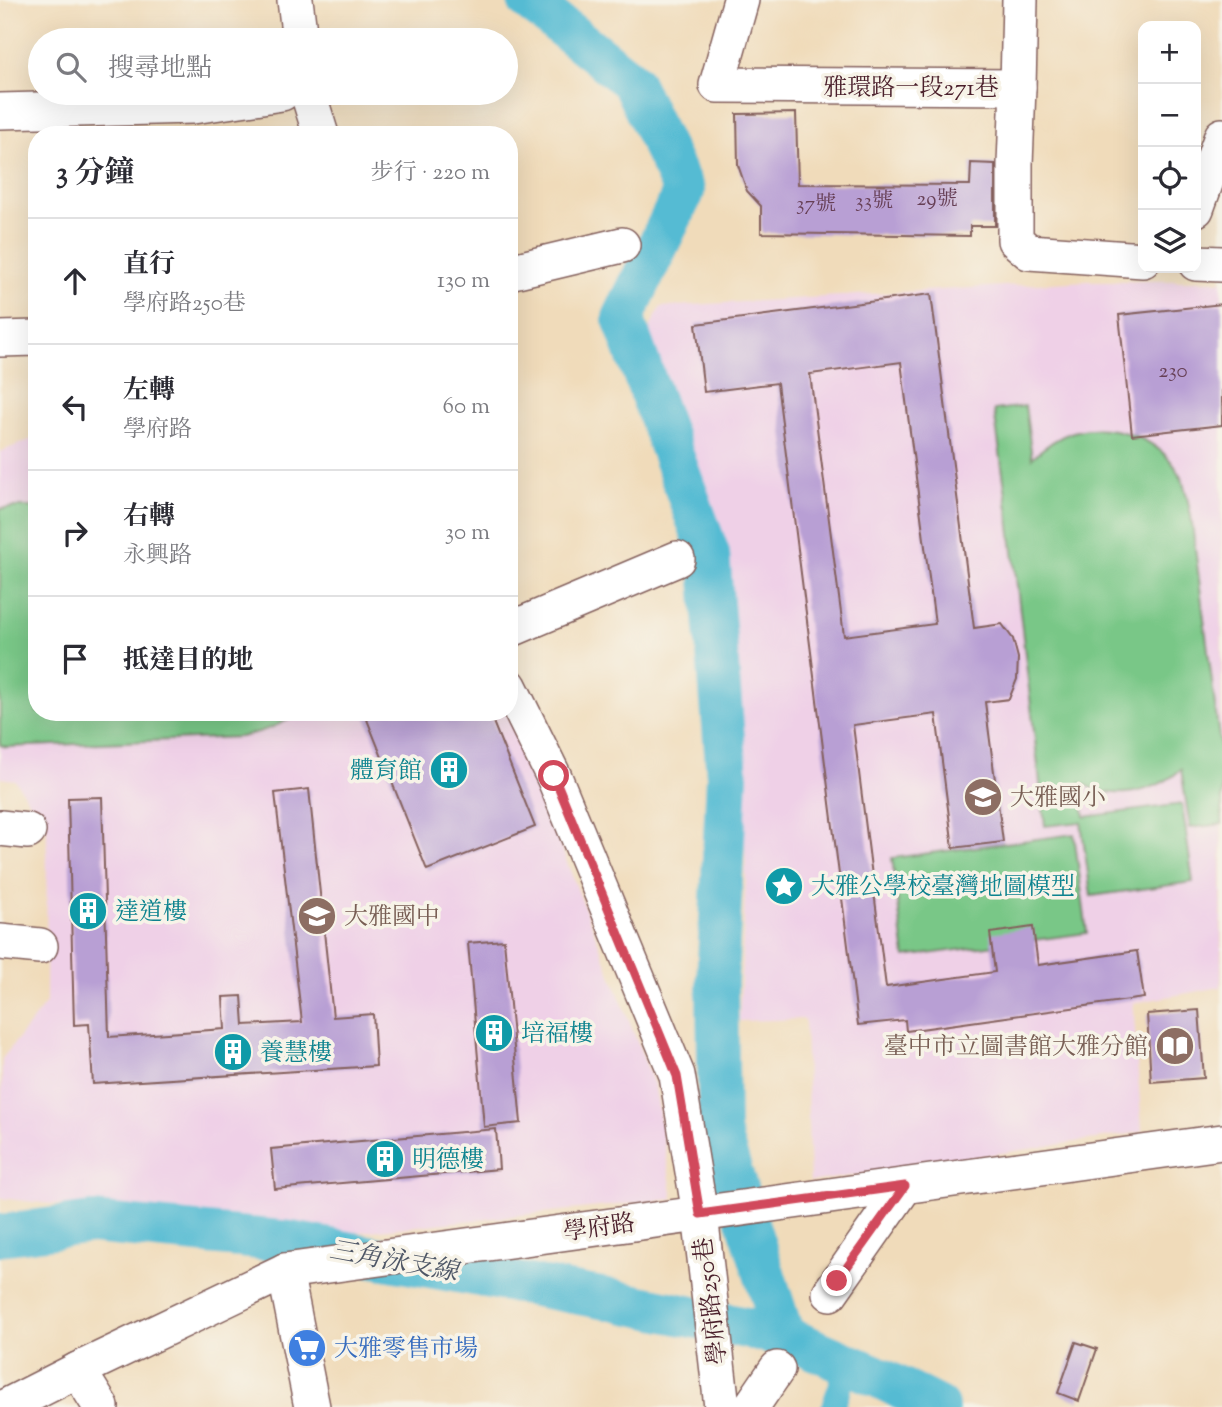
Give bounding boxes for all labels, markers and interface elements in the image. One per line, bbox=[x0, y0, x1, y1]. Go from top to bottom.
map controls bbox=[1138, 21, 1201, 273]
button: + bbox=[1138, 21, 1201, 84]
search box bbox=[28, 28, 518, 105]
icon: search bbox=[52, 48, 90, 86]
text: 搜尋地點 bbox=[108, 51, 212, 88]
street label: 雅環路一段271巷 bbox=[823, 72, 999, 106]
button: − bbox=[1138, 84, 1201, 147]
button: locate bbox=[1138, 147, 1201, 210]
text: 3 分鐘 bbox=[56, 153, 135, 196]
text: 步行 · 220 m bbox=[371, 157, 490, 190]
house number: 29號 bbox=[916, 185, 958, 215]
house number: 33號 bbox=[855, 187, 893, 217]
house number: 37號 bbox=[796, 190, 836, 220]
button: layers bbox=[1138, 210, 1201, 273]
text: 直行 bbox=[123, 247, 175, 284]
icon: ahead bbox=[56, 262, 94, 300]
text: 130 m bbox=[437, 265, 490, 298]
text: 學府路250巷 bbox=[123, 288, 246, 321]
house number: 230 bbox=[1158, 357, 1188, 387]
text: 左轉 bbox=[123, 373, 175, 410]
icon: left bbox=[56, 388, 94, 426]
text: 60 m bbox=[442, 391, 490, 424]
text: 學府路 bbox=[123, 414, 192, 447]
text: 右轉 bbox=[123, 499, 175, 536]
icon: right bbox=[56, 514, 94, 552]
text: 30 m bbox=[445, 517, 490, 550]
text: 永興路 bbox=[123, 540, 192, 573]
icon: arrive bbox=[56, 640, 94, 678]
text: 抵達目的地 bbox=[123, 643, 253, 680]
building icon: 體育館 bbox=[428, 749, 470, 791]
place label: 體育館 bbox=[350, 755, 422, 789]
route start bbox=[538, 760, 569, 791]
school or university icon: 大雅國小 bbox=[962, 776, 1004, 818]
place label: 大雅國小 bbox=[1010, 782, 1106, 816]
place icon: 大雅公學校臺灣地圖模型 bbox=[763, 865, 805, 907]
place label: 大雅公學校臺灣地圖模型 bbox=[811, 871, 1075, 905]
building icon: 達道樓 bbox=[67, 890, 109, 932]
school or university icon: 大雅國中 bbox=[296, 895, 338, 937]
place label: 達道樓 bbox=[115, 896, 187, 930]
place label: 大雅國中 bbox=[344, 901, 440, 935]
building icon: 培福樓 bbox=[473, 1012, 515, 1054]
place label: 培福樓 bbox=[521, 1018, 593, 1052]
library icon: 臺中市立圖書館大雅分館 bbox=[1154, 1025, 1196, 1067]
building icon: 養慧樓 bbox=[212, 1031, 254, 1073]
place label: 臺中市立圖書館大雅分館 bbox=[884, 1031, 1148, 1065]
place label: 養慧樓 bbox=[260, 1037, 332, 1071]
building icon: 明德樓 bbox=[364, 1138, 406, 1180]
place label: 明德樓 bbox=[412, 1144, 484, 1178]
street label: 學府路 bbox=[561, 1207, 637, 1251]
water label: 三角泳支線 bbox=[326, 1233, 464, 1292]
street label: 學府路250巷 bbox=[687, 1235, 737, 1366]
route end bbox=[821, 1265, 852, 1296]
supermarket icon: 大雅零售市場 bbox=[286, 1327, 328, 1369]
place label: 大雅零售市場 bbox=[334, 1333, 478, 1367]

